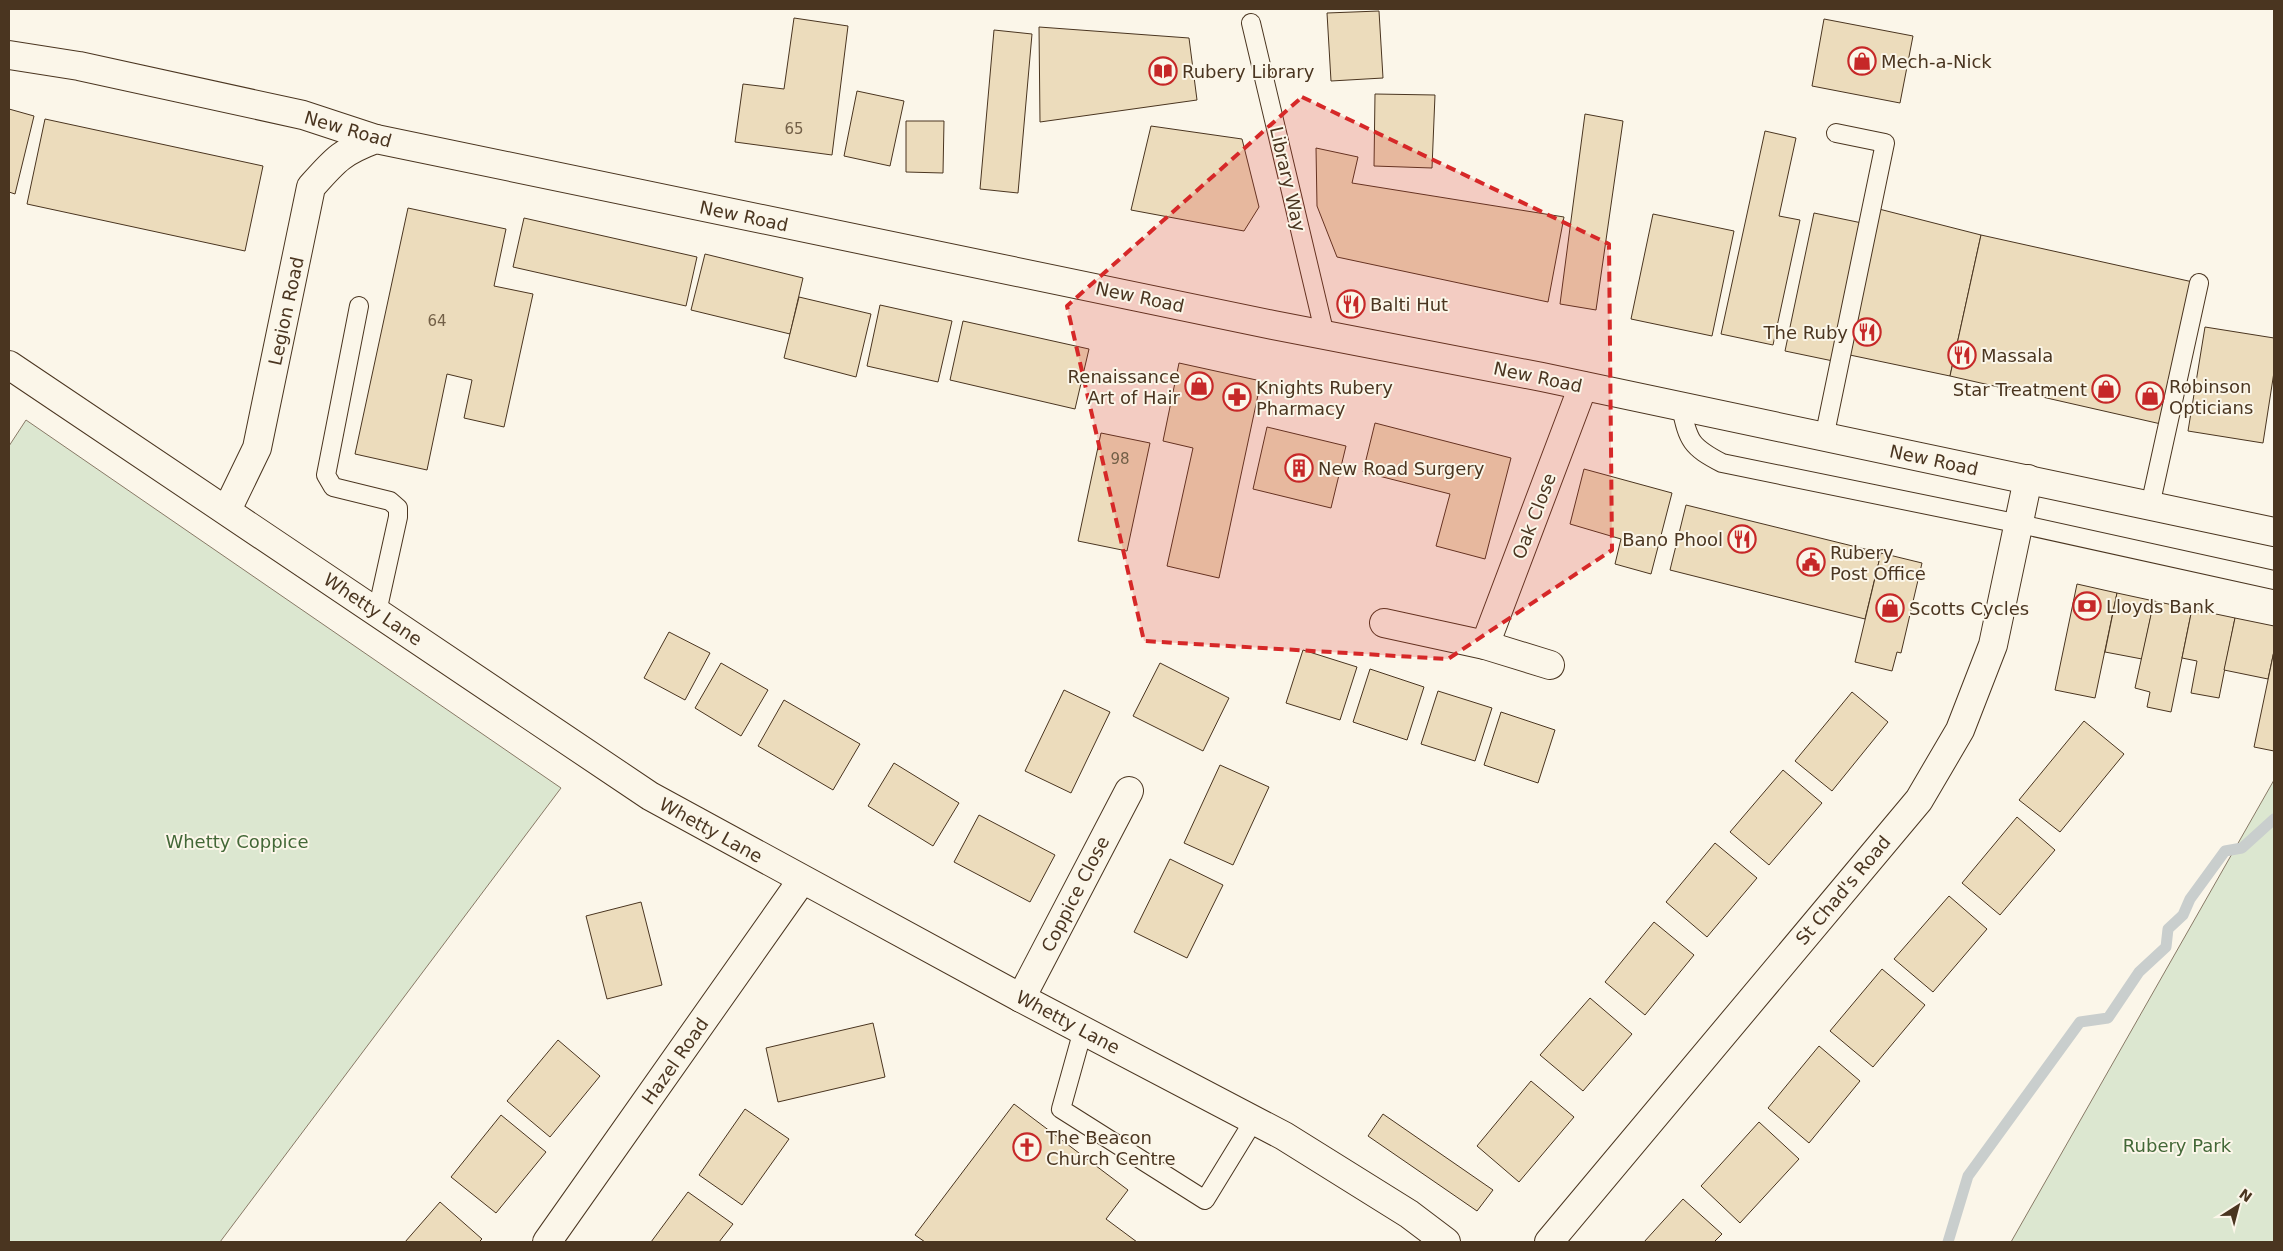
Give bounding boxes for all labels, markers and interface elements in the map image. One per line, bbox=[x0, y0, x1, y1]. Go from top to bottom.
shop icon: Mech-a-Nick bbox=[1847, 46, 1877, 76]
place label: Mech-a-Nick bbox=[1881, 51, 1992, 72]
library icon: Rubery Library bbox=[1148, 56, 1178, 86]
place label: Rubery Library bbox=[1182, 61, 1315, 82]
street label: New Road bbox=[302, 106, 394, 152]
house number: 65 bbox=[784, 120, 804, 138]
street label: Library Way bbox=[1266, 125, 1310, 234]
street label: New Road bbox=[698, 196, 790, 236]
street label: Legion Road bbox=[264, 255, 308, 367]
street label: New Road bbox=[1094, 277, 1186, 317]
restaurant icon: Balti Hut bbox=[1336, 289, 1366, 319]
place label: Balti Hut bbox=[1370, 294, 1448, 315]
house number: 64 bbox=[427, 312, 447, 330]
restaurant icon: The Ruby bbox=[1852, 317, 1882, 347]
place label: The Ruby bbox=[1763, 322, 1848, 343]
restaurant icon: Massala bbox=[1947, 340, 1977, 370]
place label: Massala bbox=[1981, 345, 2053, 366]
street label: New Road bbox=[1492, 357, 1584, 397]
place label: Renaissance Art of Hair bbox=[1068, 366, 1181, 408]
shop icon: Renaissance Art of Hair bbox=[1184, 371, 1214, 401]
shop icon: Star Treatment bbox=[2091, 374, 2121, 404]
place label: Robinson Opticians bbox=[2169, 376, 2253, 418]
place label: Knights Rubery Pharmacy bbox=[1256, 377, 1393, 419]
place label: Star Treatment bbox=[1953, 379, 2087, 400]
shop icon: Robinson Opticians bbox=[2135, 381, 2165, 411]
pharmacy icon: Knights Rubery Pharmacy bbox=[1222, 382, 1252, 412]
street label: New Road bbox=[1888, 440, 1980, 480]
house number: 98 bbox=[1110, 450, 1130, 468]
building icon: New Road Surgery bbox=[1284, 453, 1314, 483]
place label: New Road Surgery bbox=[1318, 458, 1485, 479]
street label: Oak Close bbox=[1508, 470, 1560, 562]
restaurant icon: Bano Phool bbox=[1727, 524, 1757, 554]
place label: Bano Phool bbox=[1622, 529, 1723, 550]
place label: Rubery Post Office bbox=[1830, 542, 1926, 584]
public building icon: Rubery Post Office bbox=[1796, 547, 1826, 577]
street label: Whetty Lane bbox=[320, 568, 426, 650]
bank icon: Lloyds Bank bbox=[2072, 591, 2102, 621]
shop icon: Scotts Cycles bbox=[1875, 593, 1905, 623]
place label: Lloyds Bank bbox=[2106, 596, 2215, 617]
place label: Scotts Cycles bbox=[1909, 598, 2029, 619]
street label: Whetty Lane bbox=[656, 793, 766, 867]
park label: Whetty Coppice bbox=[165, 831, 309, 852]
street label: St Chad's Road bbox=[1791, 831, 1895, 949]
street label: Coppice Close bbox=[1037, 833, 1113, 955]
street label: Whetty Lane bbox=[1013, 986, 1123, 1058]
street label: Hazel Road bbox=[637, 1014, 713, 1108]
place label: The Beacon Church Centre bbox=[1045, 1127, 1176, 1169]
church icon: The Beacon Church Centre bbox=[1012, 1132, 1042, 1162]
park label: Rubery Park bbox=[2123, 1135, 2232, 1156]
north arrow bbox=[2213, 1181, 2263, 1231]
text: N bbox=[2236, 1186, 2255, 1205]

